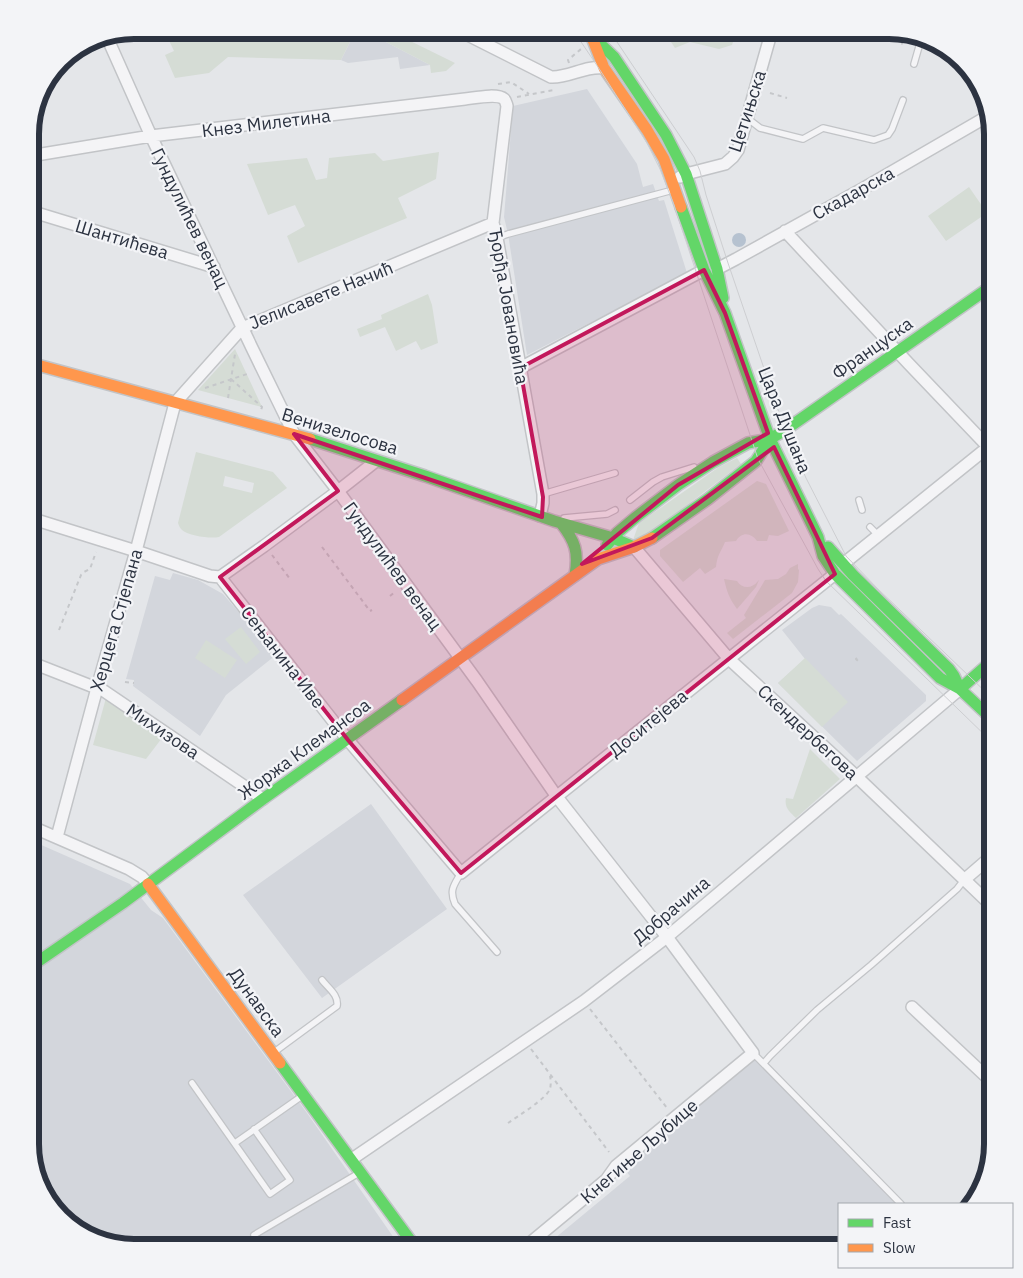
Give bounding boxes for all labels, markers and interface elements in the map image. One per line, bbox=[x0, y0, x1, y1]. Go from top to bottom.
street label: Цетињска bbox=[723, 67, 771, 155]
street label: Кнез Милетина bbox=[200, 104, 332, 142]
street label: Гундулићев венац bbox=[146, 144, 234, 292]
street label: Скадарска bbox=[808, 161, 898, 225]
street label: Шантићева bbox=[73, 214, 172, 264]
street label: Ђорђа Јовановића bbox=[484, 226, 534, 387]
street label: Јелисавете Начић bbox=[246, 256, 396, 334]
street label: Француска bbox=[827, 312, 917, 384]
street label: Цара Душана bbox=[753, 363, 817, 477]
street label: Венизелосова bbox=[279, 402, 401, 460]
street label: Гундулићев венац bbox=[339, 497, 447, 635]
street label: Херцега Стјепана bbox=[85, 546, 147, 694]
street label: Сењанина Иве bbox=[236, 601, 330, 713]
street label: Скендербегова bbox=[753, 679, 864, 785]
street label: Доситејева bbox=[604, 684, 692, 762]
street label: Жоржа Клемансоа bbox=[233, 693, 375, 805]
street label: Михизова bbox=[122, 698, 204, 764]
street label: Добрачина bbox=[628, 871, 715, 949]
street label: Дунавска bbox=[224, 963, 290, 1042]
street label: Кнегиње Љубице bbox=[575, 1094, 703, 1208]
legend bbox=[838, 1203, 1013, 1268]
text: Fast bbox=[883, 1213, 911, 1232]
text: Slow bbox=[883, 1238, 916, 1257]

